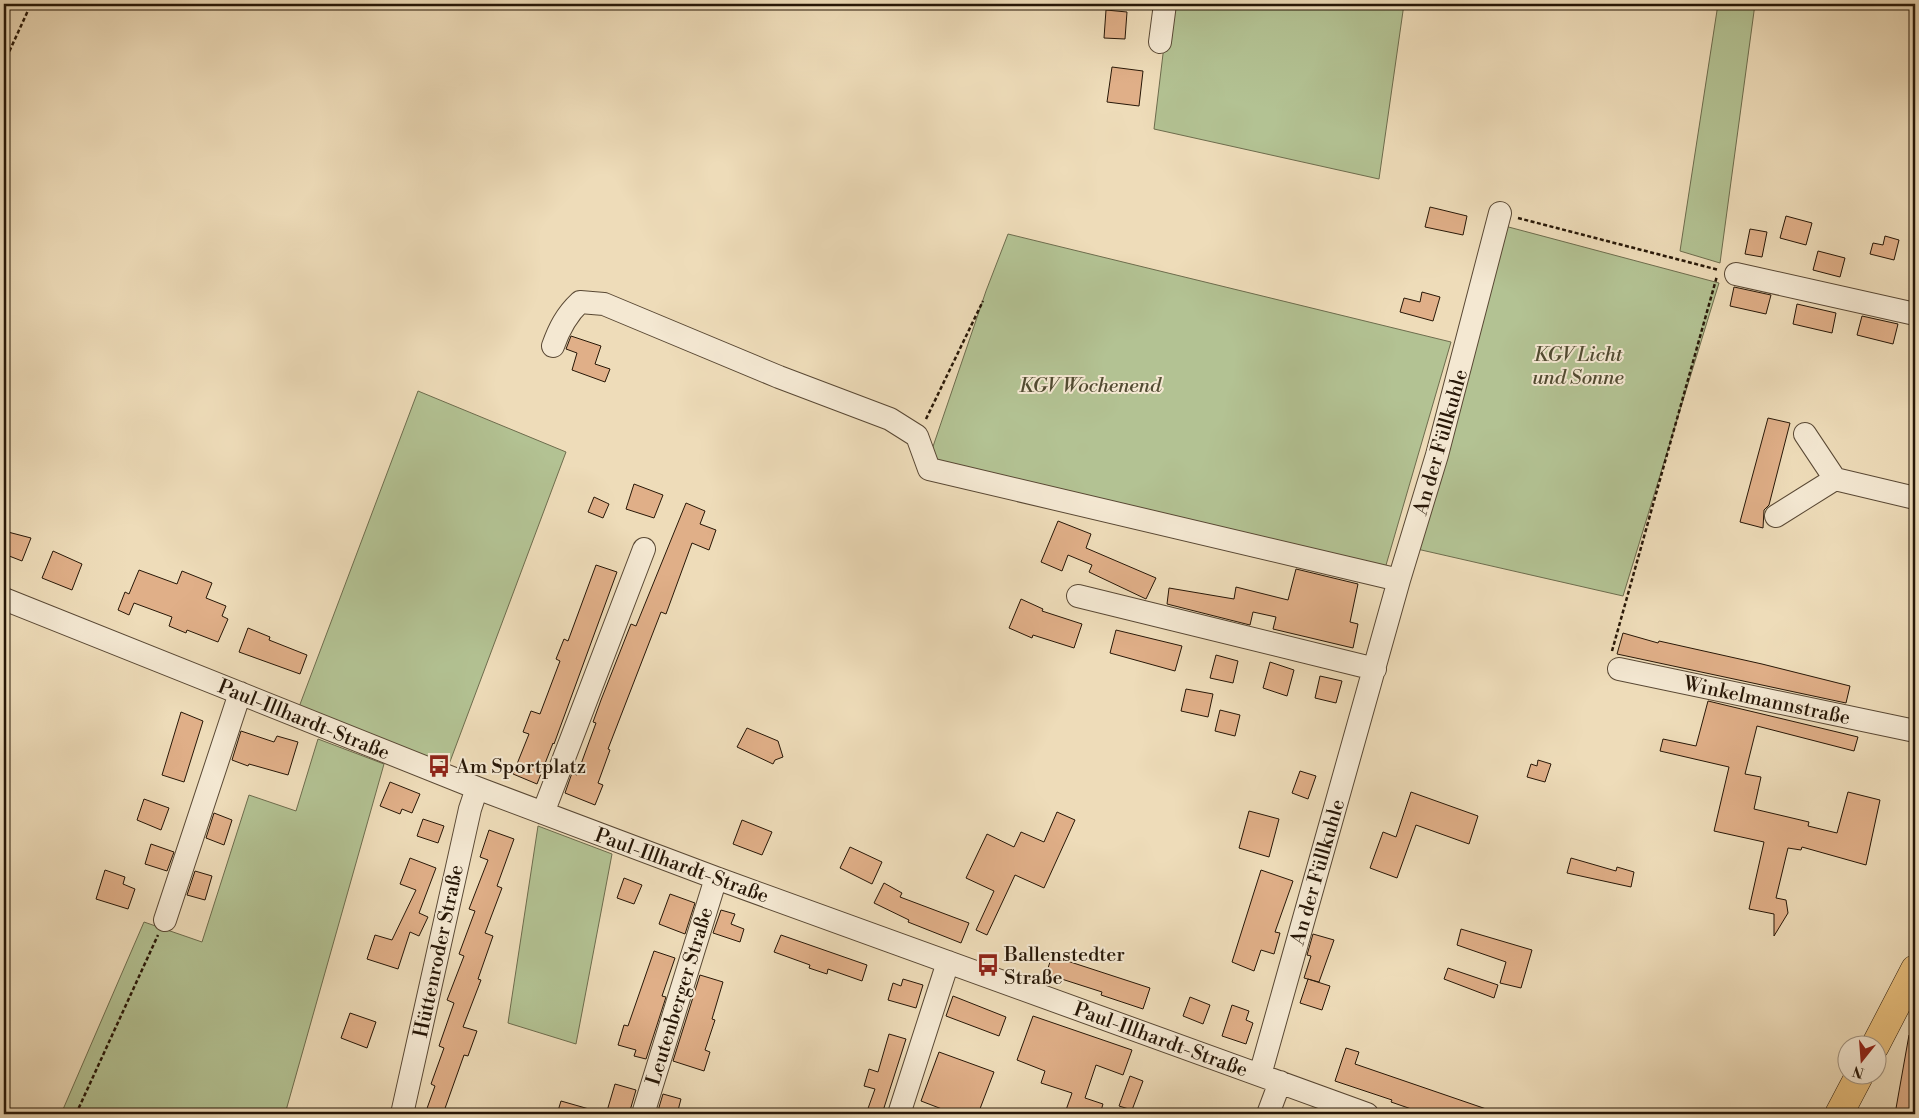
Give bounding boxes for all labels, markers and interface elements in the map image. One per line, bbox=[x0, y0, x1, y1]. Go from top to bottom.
park label: KGV Licht und Sonne bbox=[1532, 343, 1625, 391]
street label: An der Füllkuhle bbox=[1408, 367, 1474, 519]
park label: KGV Wochenend bbox=[1019, 374, 1162, 399]
street label: Winkelmannstraße bbox=[1680, 671, 1852, 731]
street label: Paul-Illhardt-Straße bbox=[214, 674, 393, 766]
bus stop icon: Am Sportplatz bbox=[426, 753, 452, 779]
place label: Am Sportplatz bbox=[455, 755, 586, 780]
street label: An der Füllkuhle bbox=[1285, 797, 1351, 949]
street label: Paul-Illhardt-Straße bbox=[591, 823, 772, 910]
street label: Hüttenroder Straße bbox=[409, 863, 470, 1040]
street label: Leutenberger Straße bbox=[641, 904, 719, 1089]
place label: Ballenstedter Straße bbox=[1003, 943, 1125, 991]
bus stop icon: Ballenstedter Straße bbox=[975, 952, 1001, 978]
street label: Paul-Illhardt-Straße bbox=[1070, 997, 1251, 1084]
north arrow bbox=[1836, 1036, 1886, 1086]
text: N bbox=[1851, 1061, 1866, 1082]

